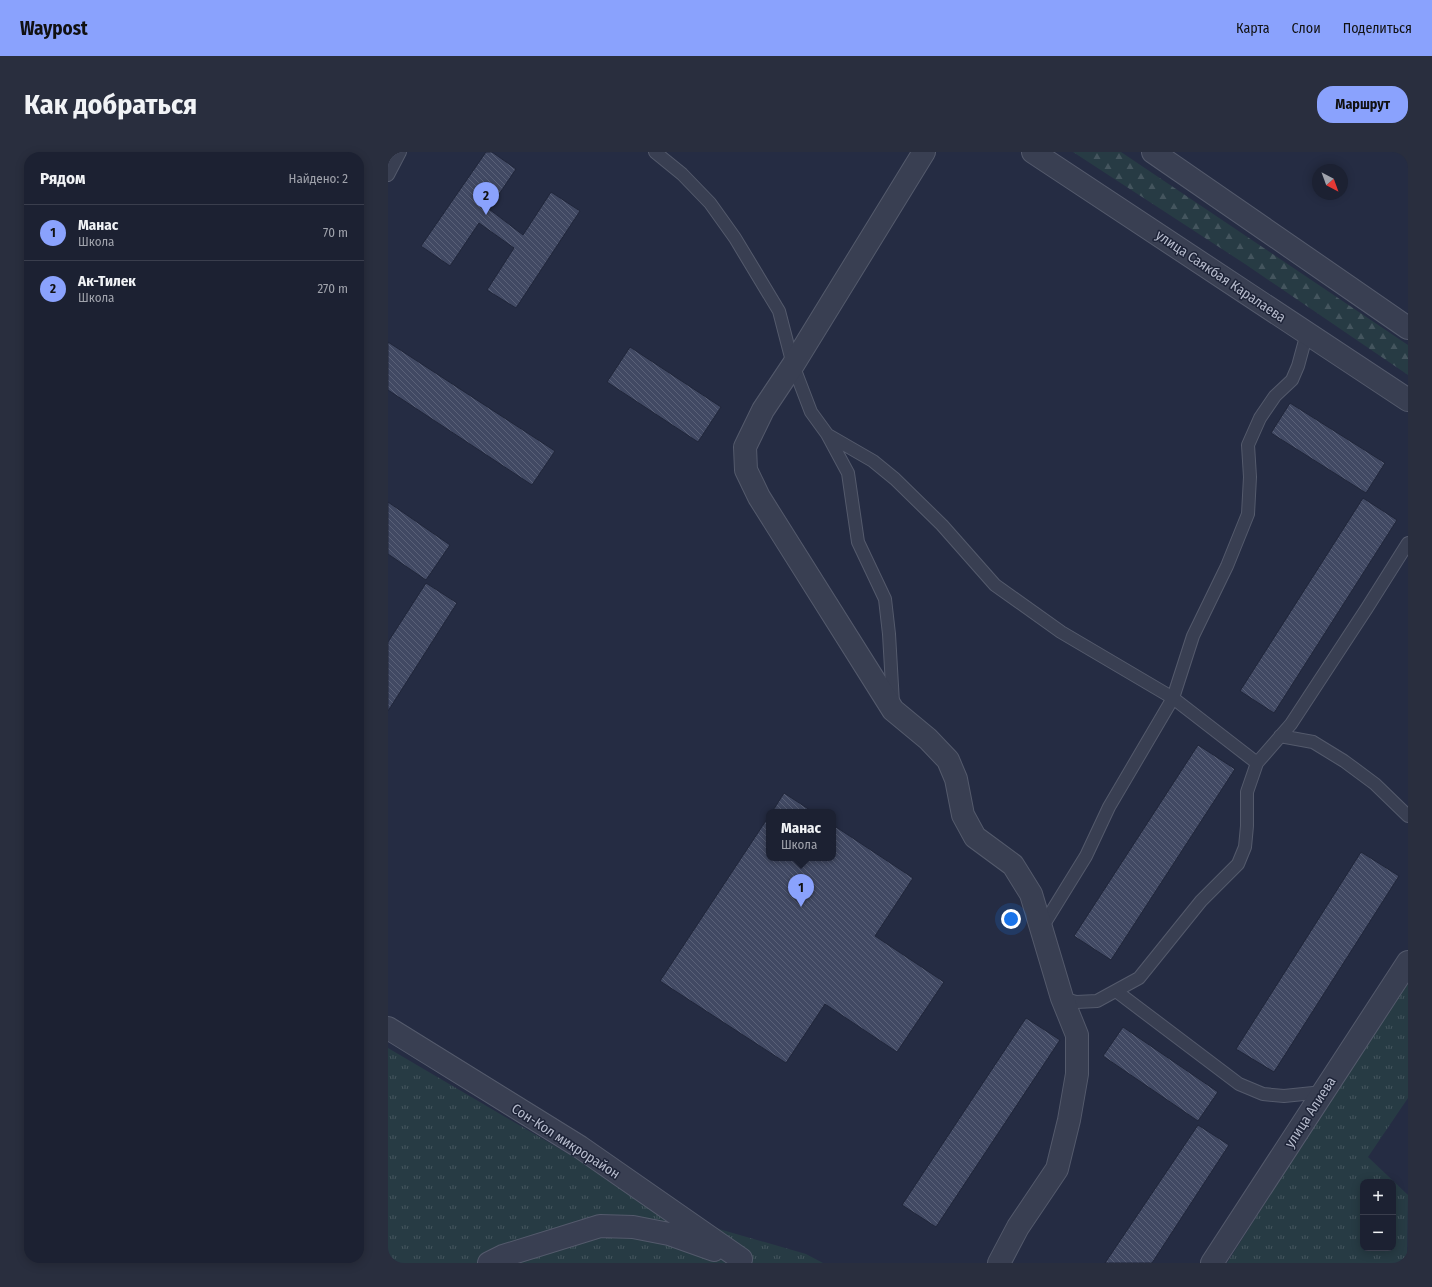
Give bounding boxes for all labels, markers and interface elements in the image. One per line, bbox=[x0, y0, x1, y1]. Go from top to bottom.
text: Waypost bbox=[20, 17, 88, 40]
text: Карта bbox=[1236, 20, 1270, 37]
text: Слои bbox=[1292, 20, 1321, 37]
text: Поделиться bbox=[1343, 20, 1412, 37]
button: Маршрут bbox=[1317, 86, 1408, 123]
text: Как добраться bbox=[24, 88, 197, 121]
north arrow bbox=[1312, 164, 1348, 200]
text: Рядом bbox=[40, 168, 85, 189]
text: Найдено: 2 bbox=[289, 171, 348, 186]
pin: 2 bbox=[473, 182, 499, 215]
text: Манас bbox=[78, 216, 118, 234]
text: 1 bbox=[50, 225, 56, 240]
text: 70 m bbox=[323, 225, 348, 240]
street label: улица Саякбая Каралаева bbox=[1153, 227, 1289, 326]
text: Школа bbox=[78, 234, 114, 249]
text: Ак-Тилек bbox=[78, 272, 136, 290]
text: 2 bbox=[50, 281, 56, 296]
text: 270 m bbox=[317, 281, 348, 296]
text: Школа bbox=[78, 290, 114, 305]
popup bbox=[766, 809, 836, 861]
text: Манас bbox=[781, 819, 821, 837]
text: Школа bbox=[781, 837, 817, 852]
pin: 1 bbox=[788, 874, 814, 907]
your location bbox=[1001, 909, 1021, 929]
street label: улица Алиева bbox=[1281, 1074, 1340, 1151]
street label: Сон-Кол микрорайон bbox=[508, 1100, 623, 1183]
map controls bbox=[1360, 1179, 1396, 1251]
button: + bbox=[1360, 1179, 1396, 1215]
button: − bbox=[1360, 1215, 1396, 1251]

